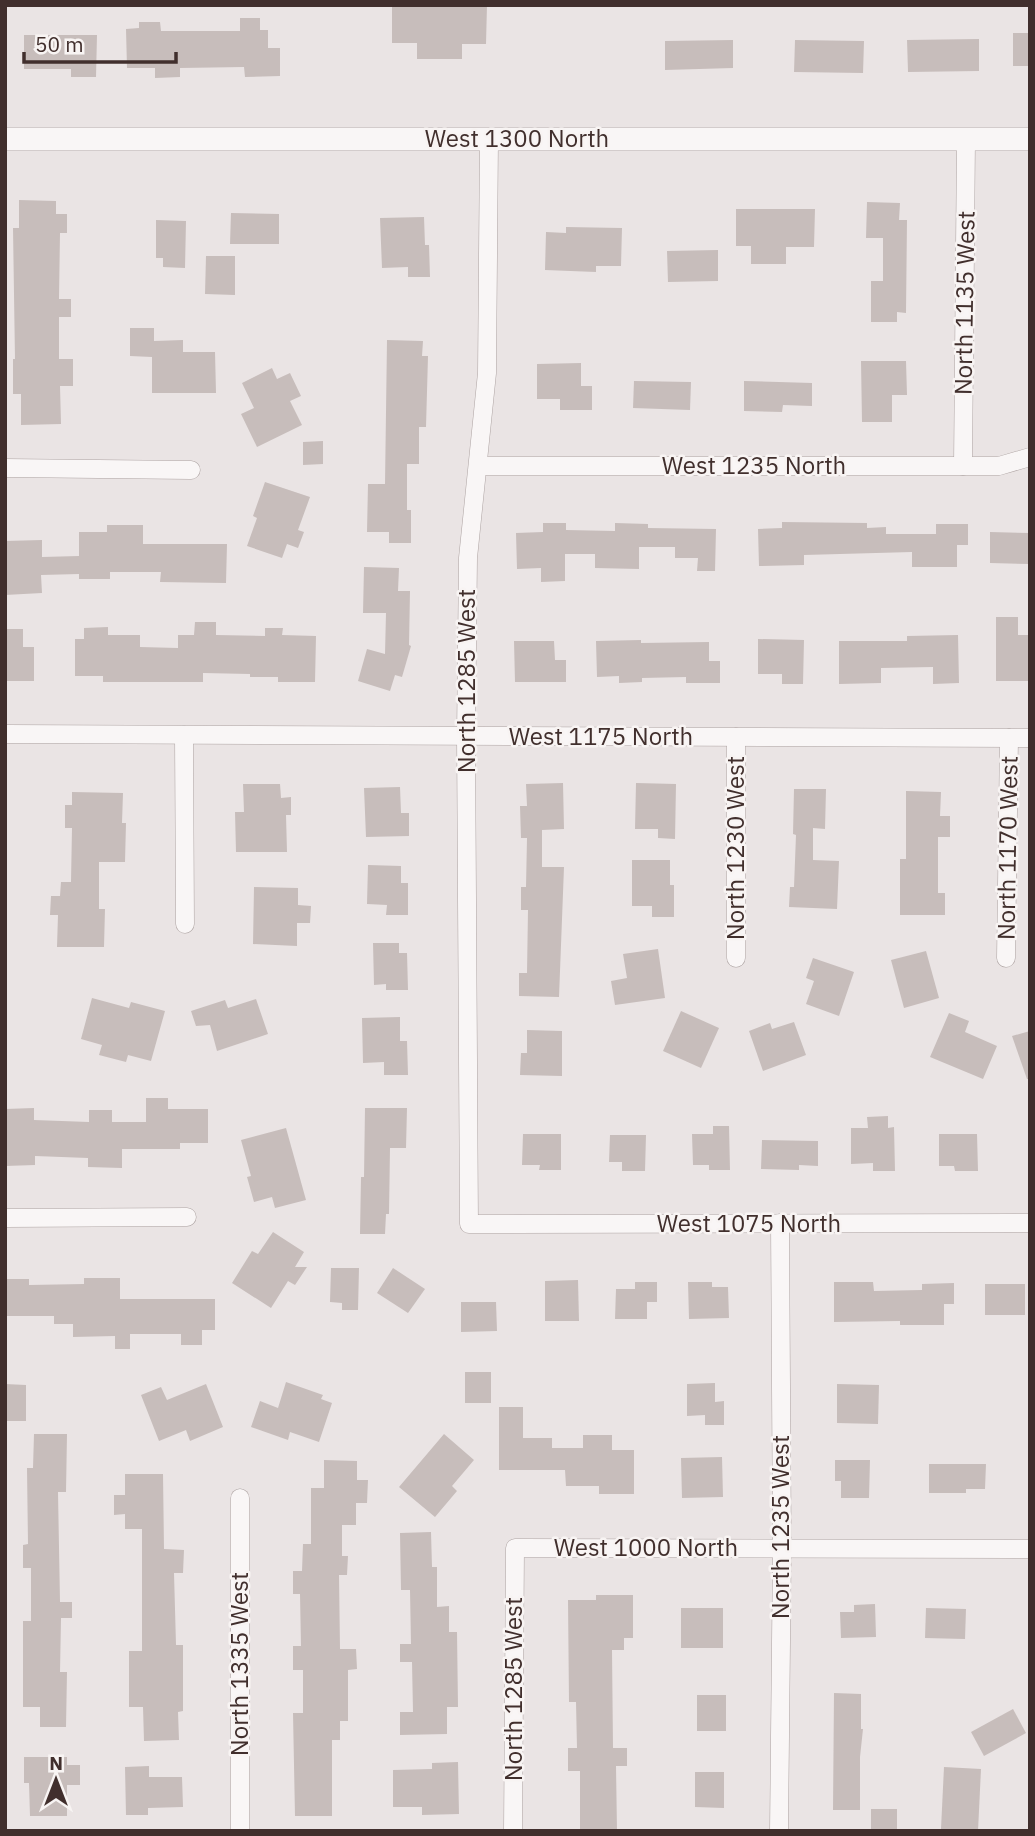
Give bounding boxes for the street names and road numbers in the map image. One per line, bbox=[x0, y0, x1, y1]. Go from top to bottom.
street label: West 1300 North bbox=[425, 122, 609, 154]
street label: North 1135 West bbox=[946, 210, 982, 395]
street label: West 1235 North bbox=[662, 449, 846, 481]
street label: North 1285 West bbox=[450, 589, 482, 773]
street label: West 1175 North bbox=[509, 720, 693, 752]
street label: North 1170 West bbox=[989, 755, 1025, 940]
street label: North 1230 West bbox=[719, 756, 751, 940]
street label: West 1075 North bbox=[657, 1207, 841, 1239]
street label: North 1235 West bbox=[764, 1435, 796, 1619]
street label: West 1000 North bbox=[554, 1531, 738, 1563]
street label: North 1335 West bbox=[223, 1572, 255, 1756]
street label: North 1285 West bbox=[497, 1597, 529, 1781]

